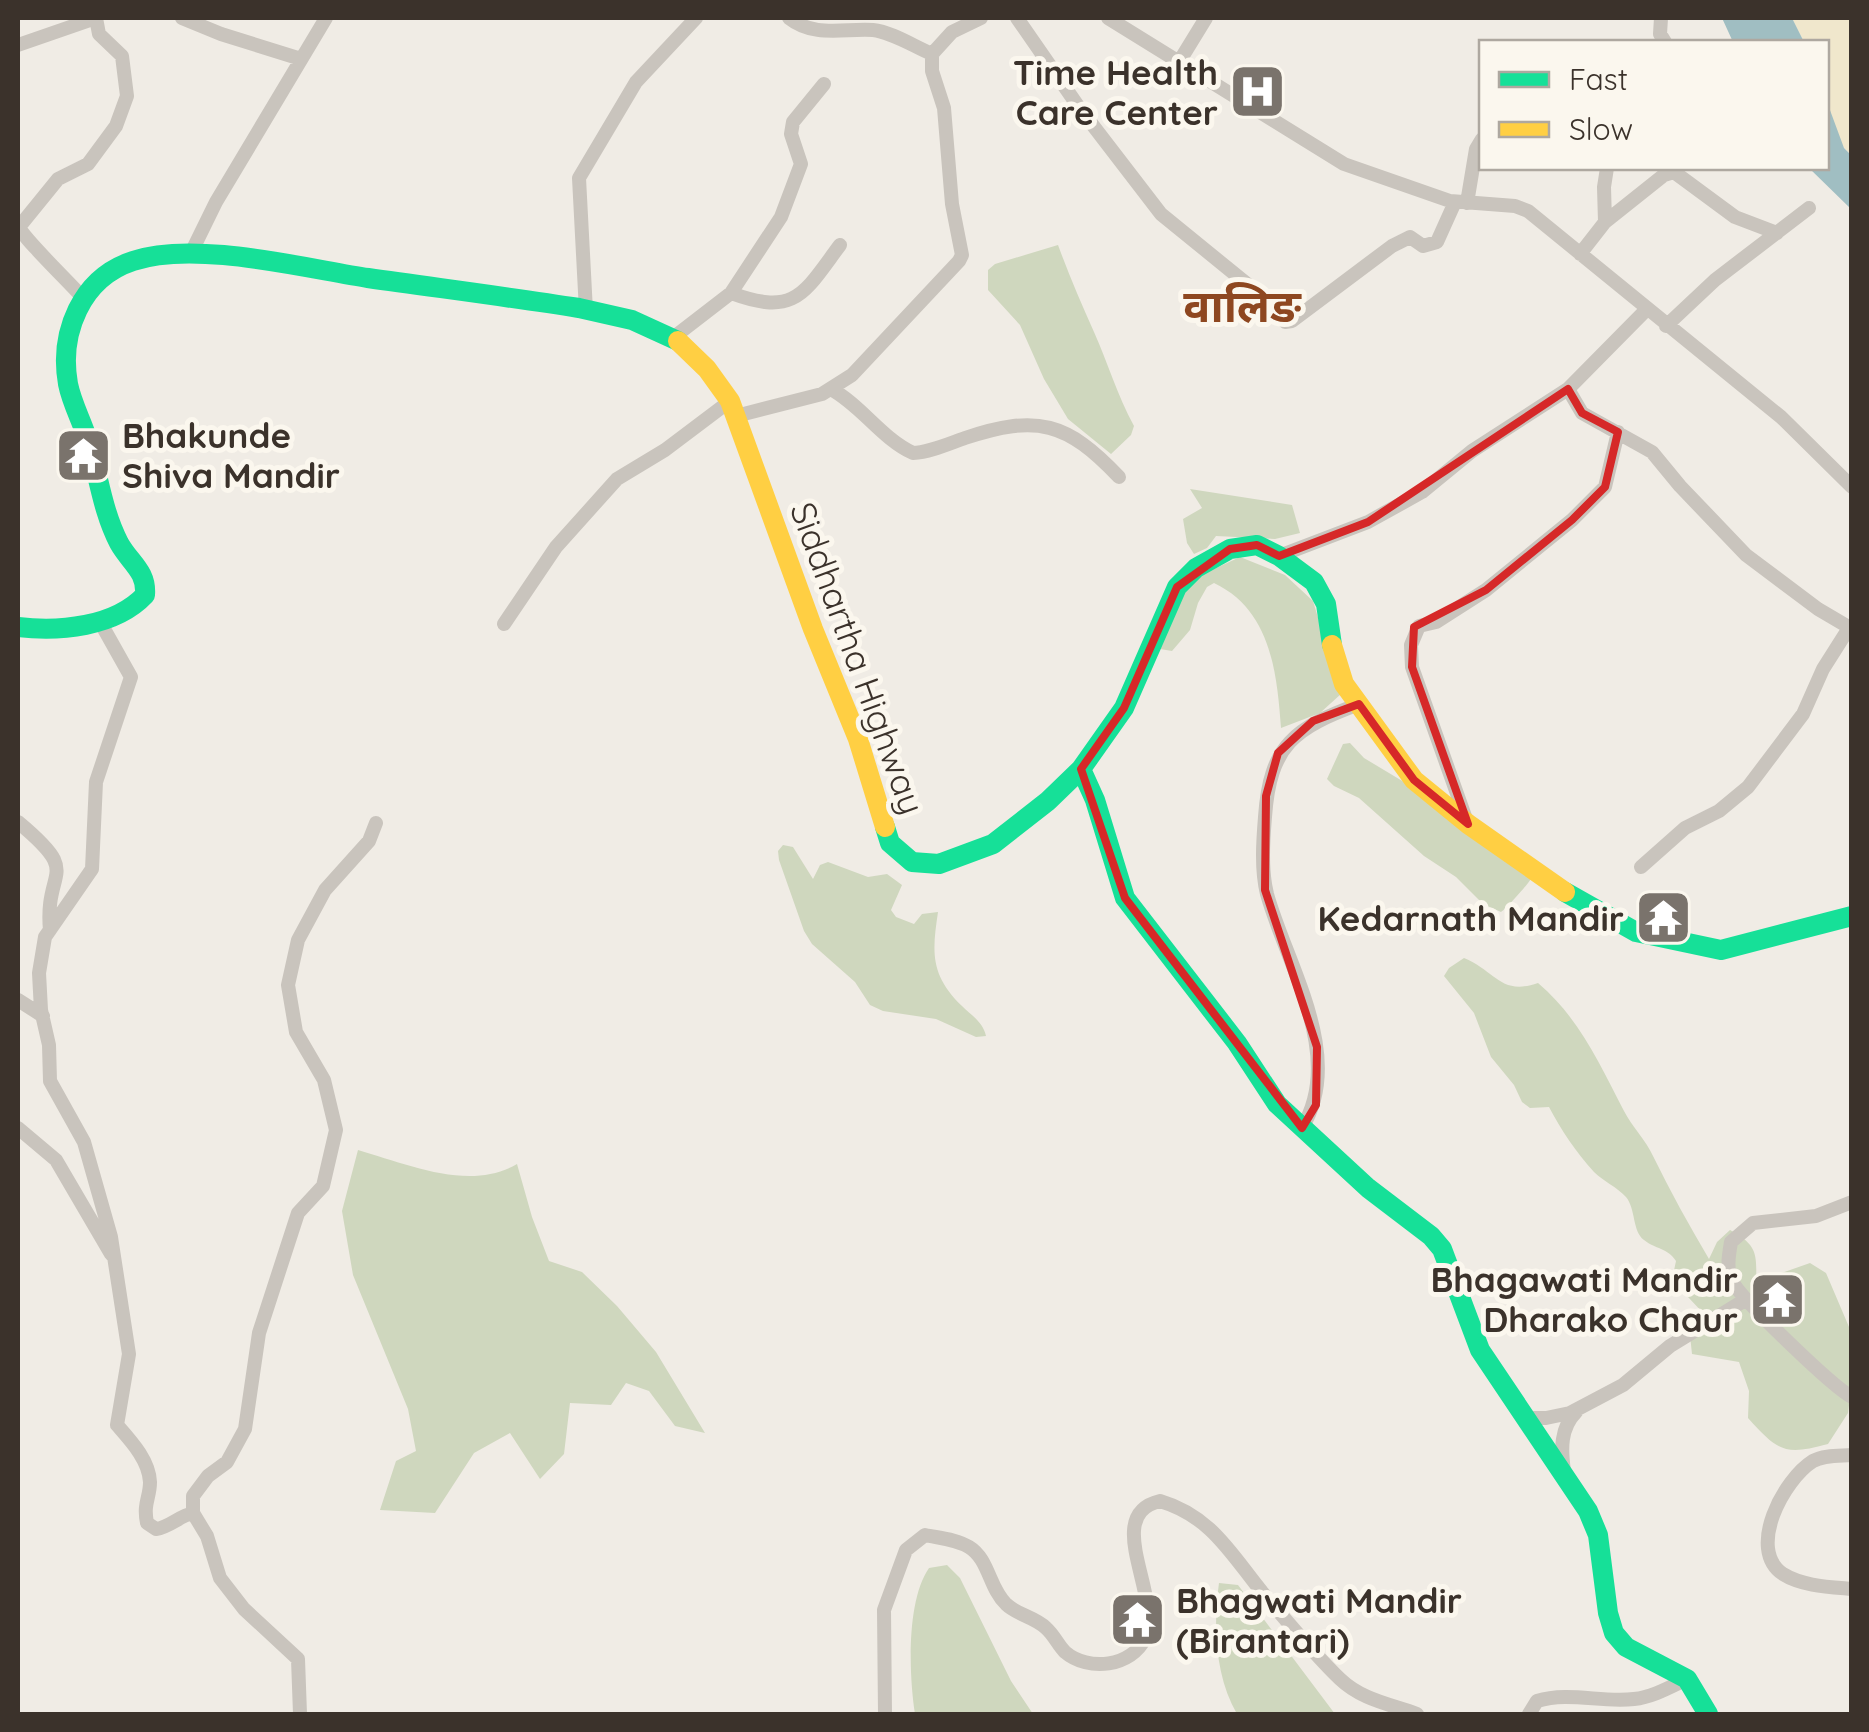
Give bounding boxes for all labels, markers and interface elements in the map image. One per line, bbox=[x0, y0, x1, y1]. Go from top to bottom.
legend bbox=[1479, 40, 1829, 170]
place label: Time Health Care Center bbox=[1013, 50, 1218, 134]
text: Fast bbox=[1569, 60, 1628, 98]
hospital icon: Time Health Care Center bbox=[1227, 62, 1287, 122]
text: Slow bbox=[1569, 110, 1633, 148]
district label: वालिङ bbox=[1183, 277, 1302, 333]
place label: Bhakunde Shiva Mandir bbox=[122, 413, 340, 497]
temple icon: Bhakunde Shiva Mandir bbox=[53, 425, 113, 485]
street label: Siddhartha Highway bbox=[781, 496, 935, 820]
temple icon: Kedarnath Mandir bbox=[1633, 888, 1693, 948]
place label: Kedarnath Mandir bbox=[1318, 896, 1624, 940]
place label: Bhagawati Mandir Dharako Chaur bbox=[1430, 1257, 1738, 1341]
temple icon: Bhagawati Mandir Dharako Chaur bbox=[1747, 1269, 1807, 1329]
place label: Bhagwati Mandir (Birantari) bbox=[1176, 1578, 1462, 1662]
temple icon: Bhagwati Mandir (Birantari) bbox=[1107, 1590, 1167, 1650]

